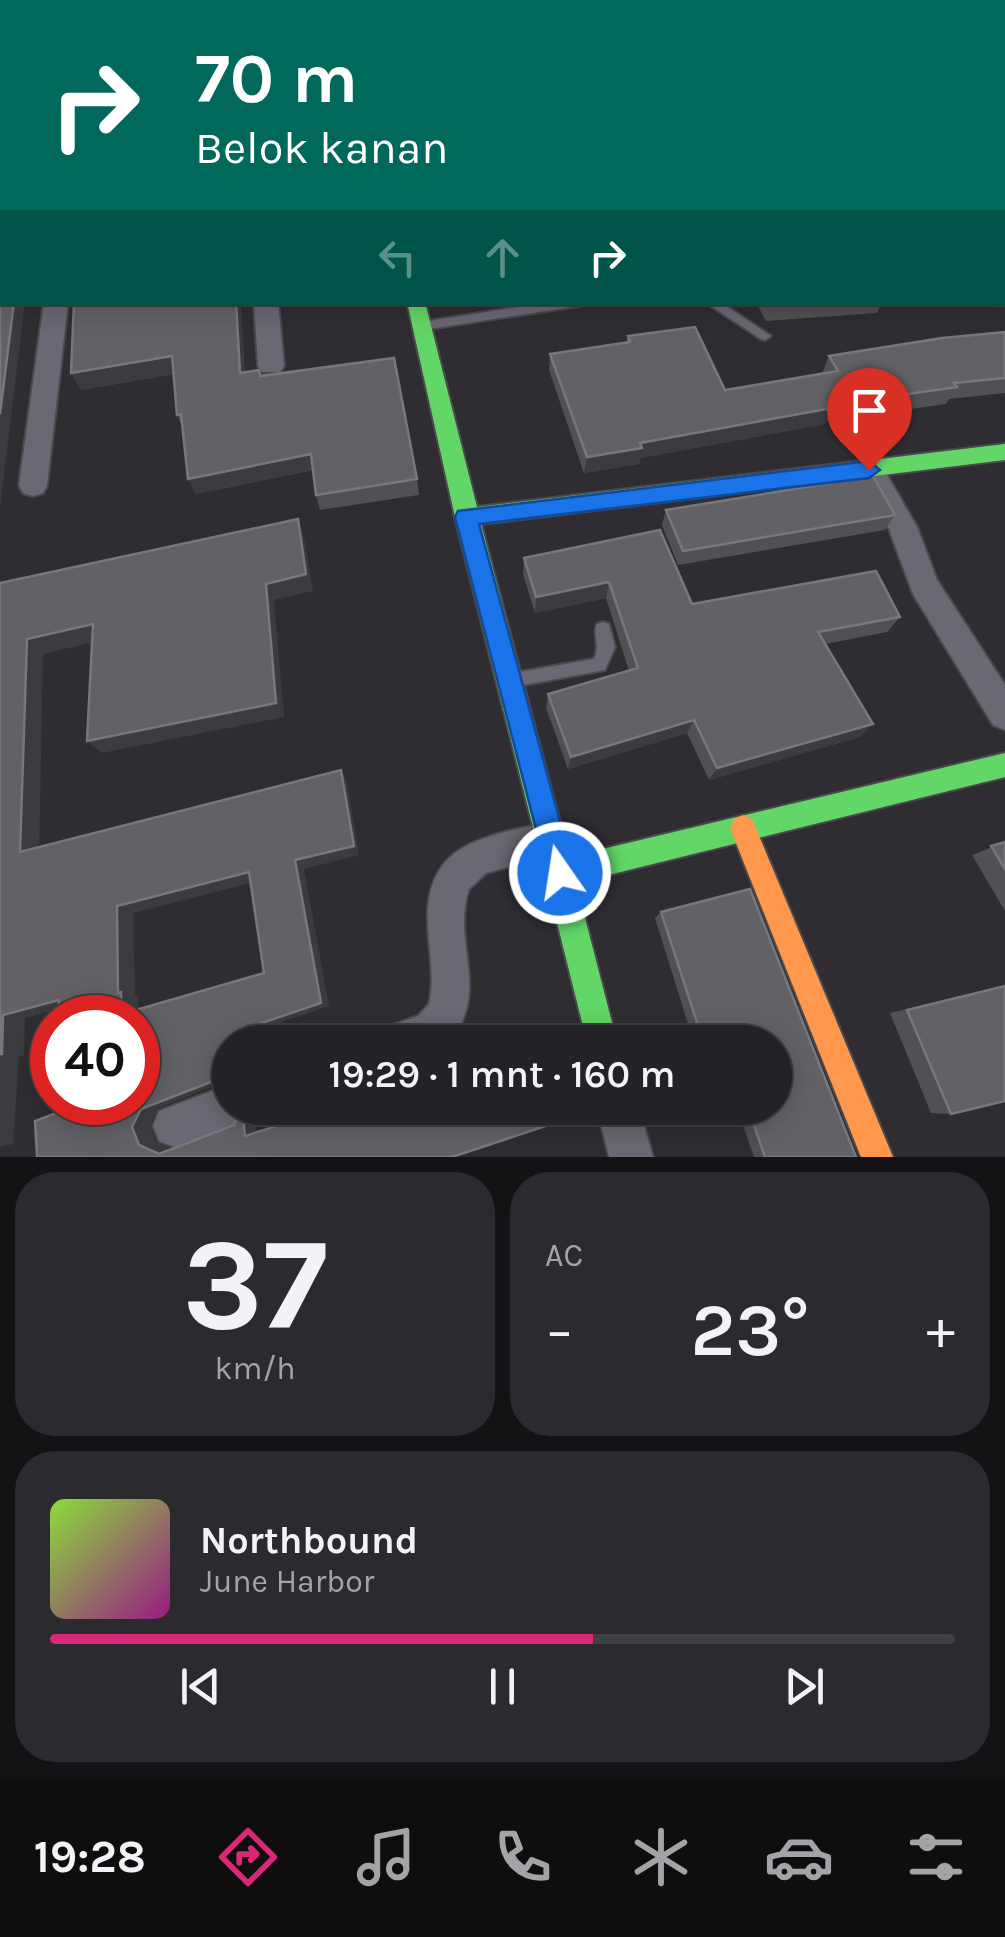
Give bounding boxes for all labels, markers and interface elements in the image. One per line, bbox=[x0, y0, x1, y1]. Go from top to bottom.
text: 70 m bbox=[195, 38, 358, 120]
icon: right bbox=[30, 40, 160, 170]
text: Belok kanan bbox=[195, 122, 449, 174]
icon: left bbox=[370, 230, 425, 285]
icon: ahead bbox=[475, 230, 530, 285]
icon: right bbox=[580, 230, 635, 285]
pin bbox=[827, 368, 912, 471]
icon: arrive bbox=[842, 383, 897, 438]
position arrow bbox=[508, 821, 612, 925]
speed limit sign: 40 bbox=[30, 995, 160, 1125]
text: 19:29 · 1 mnt · 160 m bbox=[329, 1052, 675, 1097]
text: 37 bbox=[182, 1209, 328, 1361]
text: AC bbox=[545, 1237, 583, 1274]
text: 23° bbox=[691, 1286, 810, 1374]
text: − bbox=[545, 1298, 574, 1362]
text: + bbox=[926, 1298, 955, 1362]
text: km/h bbox=[214, 1350, 296, 1387]
text: Northbound bbox=[200, 1518, 418, 1563]
text: June Harbor bbox=[200, 1563, 374, 1600]
icon: previous bbox=[173, 1659, 228, 1714]
icon: pause bbox=[475, 1659, 530, 1714]
icon: next bbox=[777, 1659, 832, 1714]
icon: directions bbox=[213, 1822, 283, 1892]
icon: music bbox=[351, 1822, 421, 1892]
icon: phone bbox=[488, 1822, 558, 1892]
icon: climate bbox=[626, 1822, 696, 1892]
icon: car bbox=[764, 1822, 834, 1892]
icon: filters bbox=[901, 1822, 971, 1892]
text: 19:28 bbox=[34, 1831, 146, 1883]

